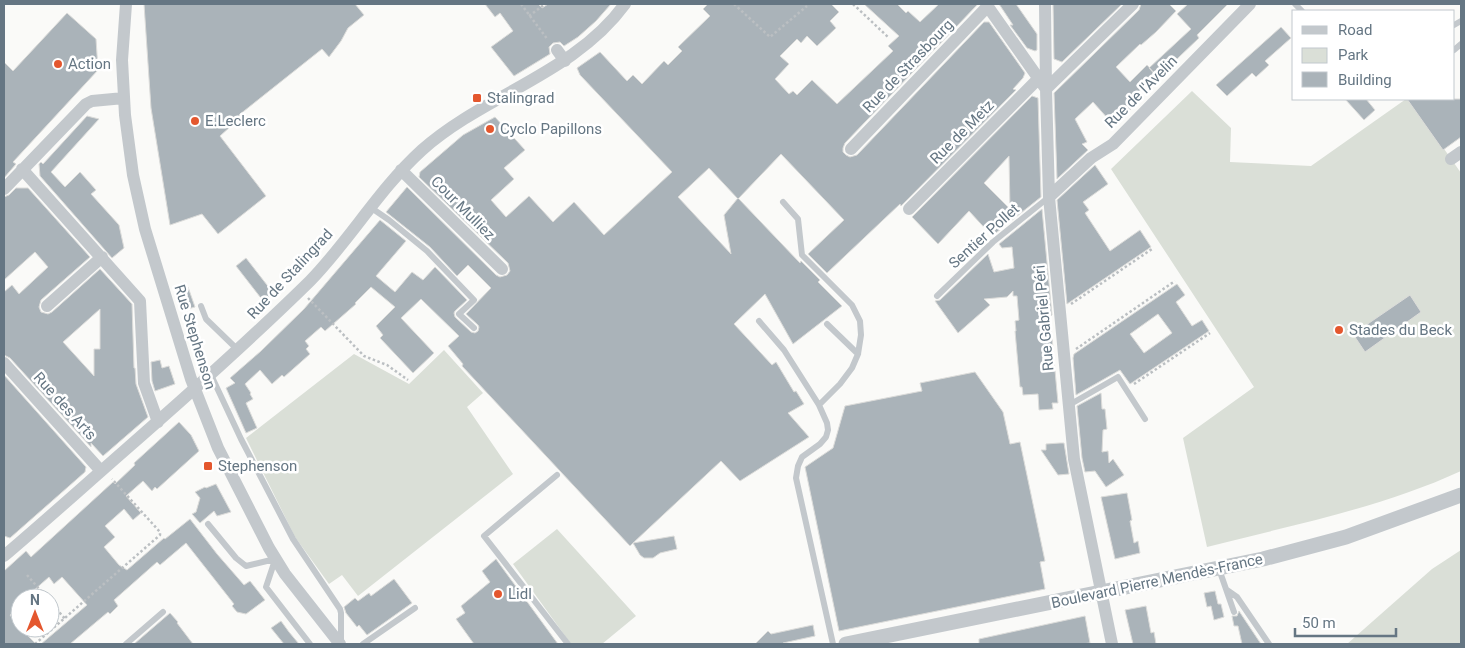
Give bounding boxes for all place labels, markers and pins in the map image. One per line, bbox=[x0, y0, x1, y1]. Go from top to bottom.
place label: Action bbox=[68, 55, 111, 73]
marker: Action bbox=[52, 58, 64, 70]
place label: Stalingrad bbox=[487, 89, 554, 107]
marker: Stalingrad bbox=[471, 92, 483, 104]
place label: E.Leclerc bbox=[205, 112, 266, 130]
marker: E.Leclerc bbox=[189, 115, 201, 127]
place label: Cyclo Papillons bbox=[500, 120, 602, 138]
marker: Cyclo Papillons bbox=[484, 123, 496, 135]
place label: Stades du Beck bbox=[1349, 321, 1452, 339]
marker: Stades du Beck bbox=[1333, 324, 1345, 336]
place label: Stephenson bbox=[218, 457, 297, 475]
marker: Stephenson bbox=[202, 460, 214, 472]
place label: Lidl bbox=[508, 585, 532, 603]
marker: Lidl bbox=[492, 588, 504, 600]

